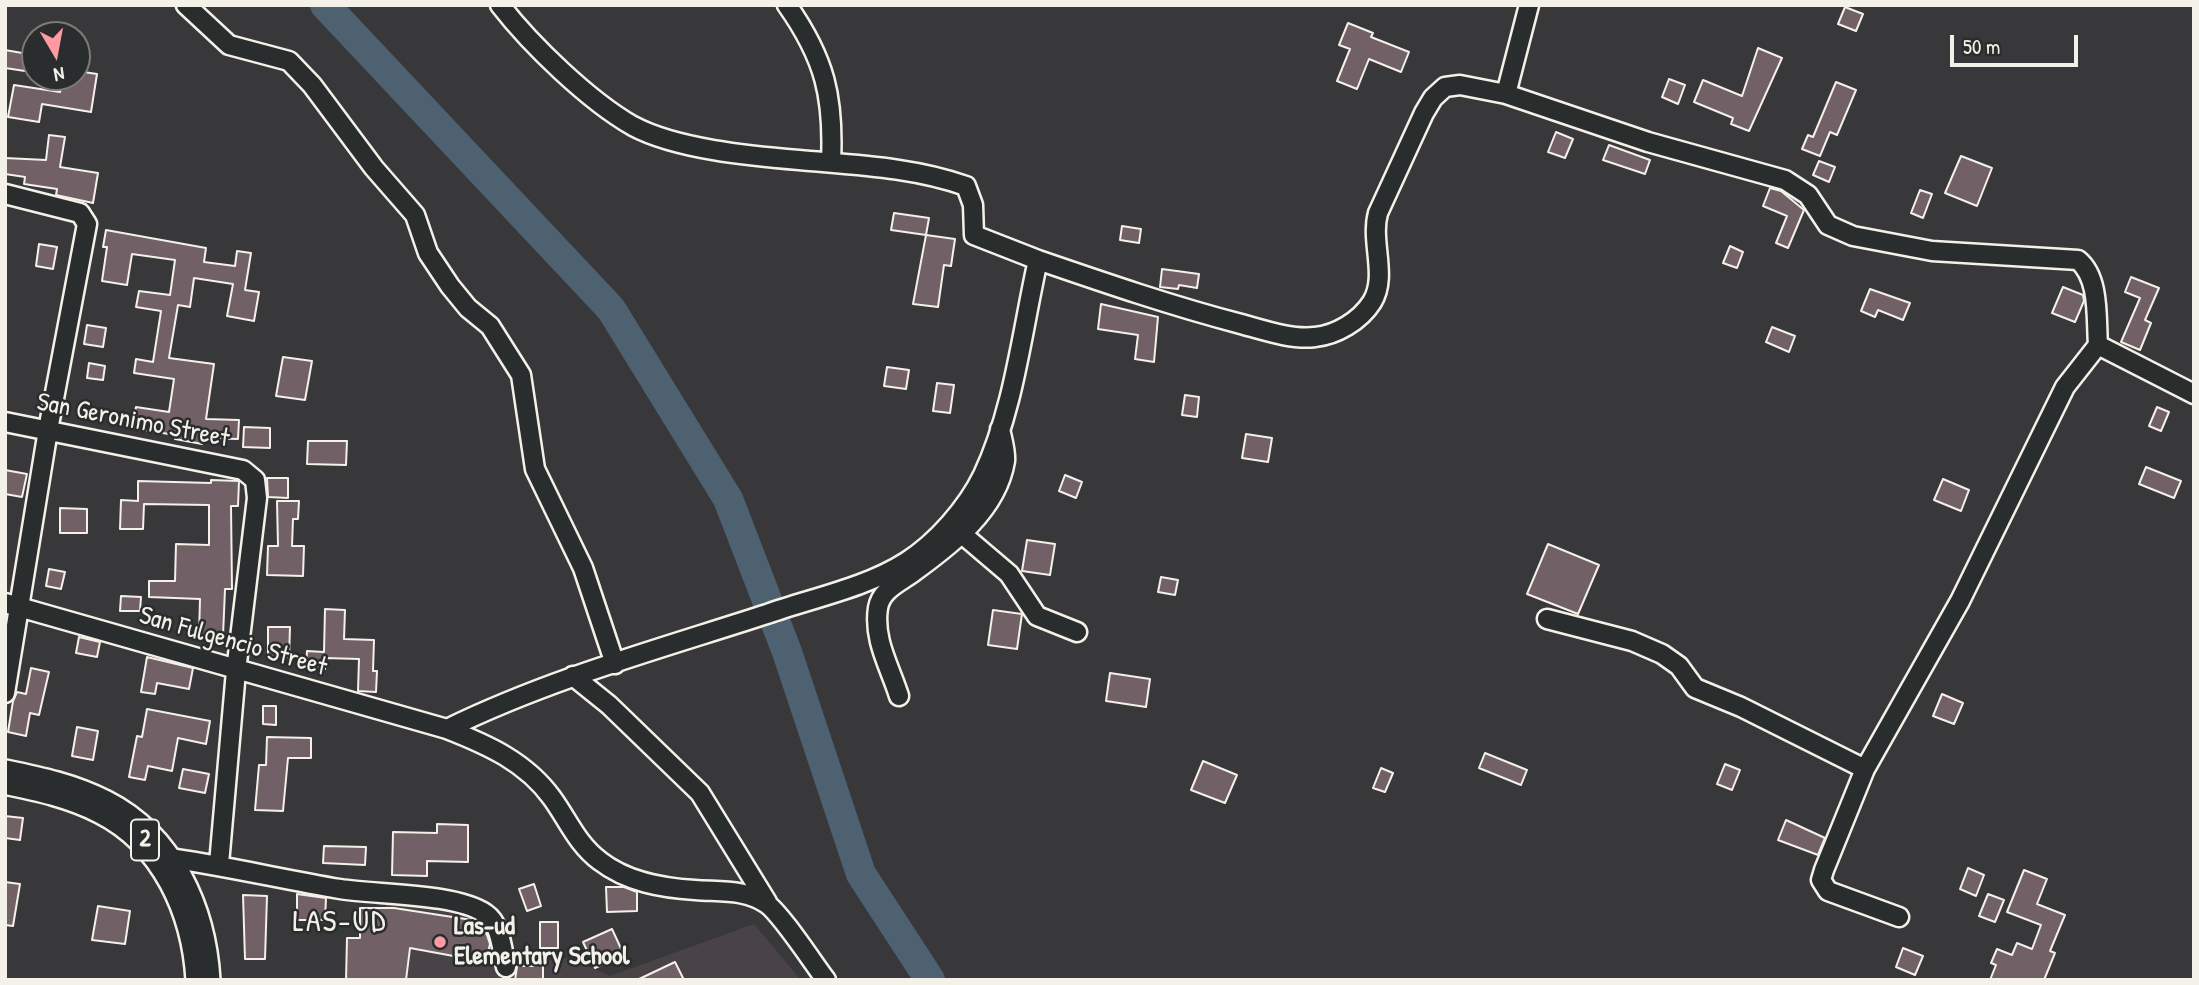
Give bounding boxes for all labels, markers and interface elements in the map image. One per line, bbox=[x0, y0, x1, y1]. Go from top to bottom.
north arrow bbox=[21, 21, 91, 91]
scale bar bbox=[1954, 21, 2082, 65]
text: 50 m bbox=[1963, 32, 2000, 61]
text: N bbox=[52, 61, 67, 88]
street label: San Geronimo Street bbox=[34, 387, 232, 455]
street label: San Fulgencio Street bbox=[136, 600, 330, 684]
road number: 2 bbox=[131, 820, 159, 860]
district label: LAS-UD bbox=[294, 905, 386, 941]
place label: Las-ud Elementary School bbox=[454, 911, 629, 972]
marker: Las-ud Elementary School bbox=[432, 934, 448, 950]

